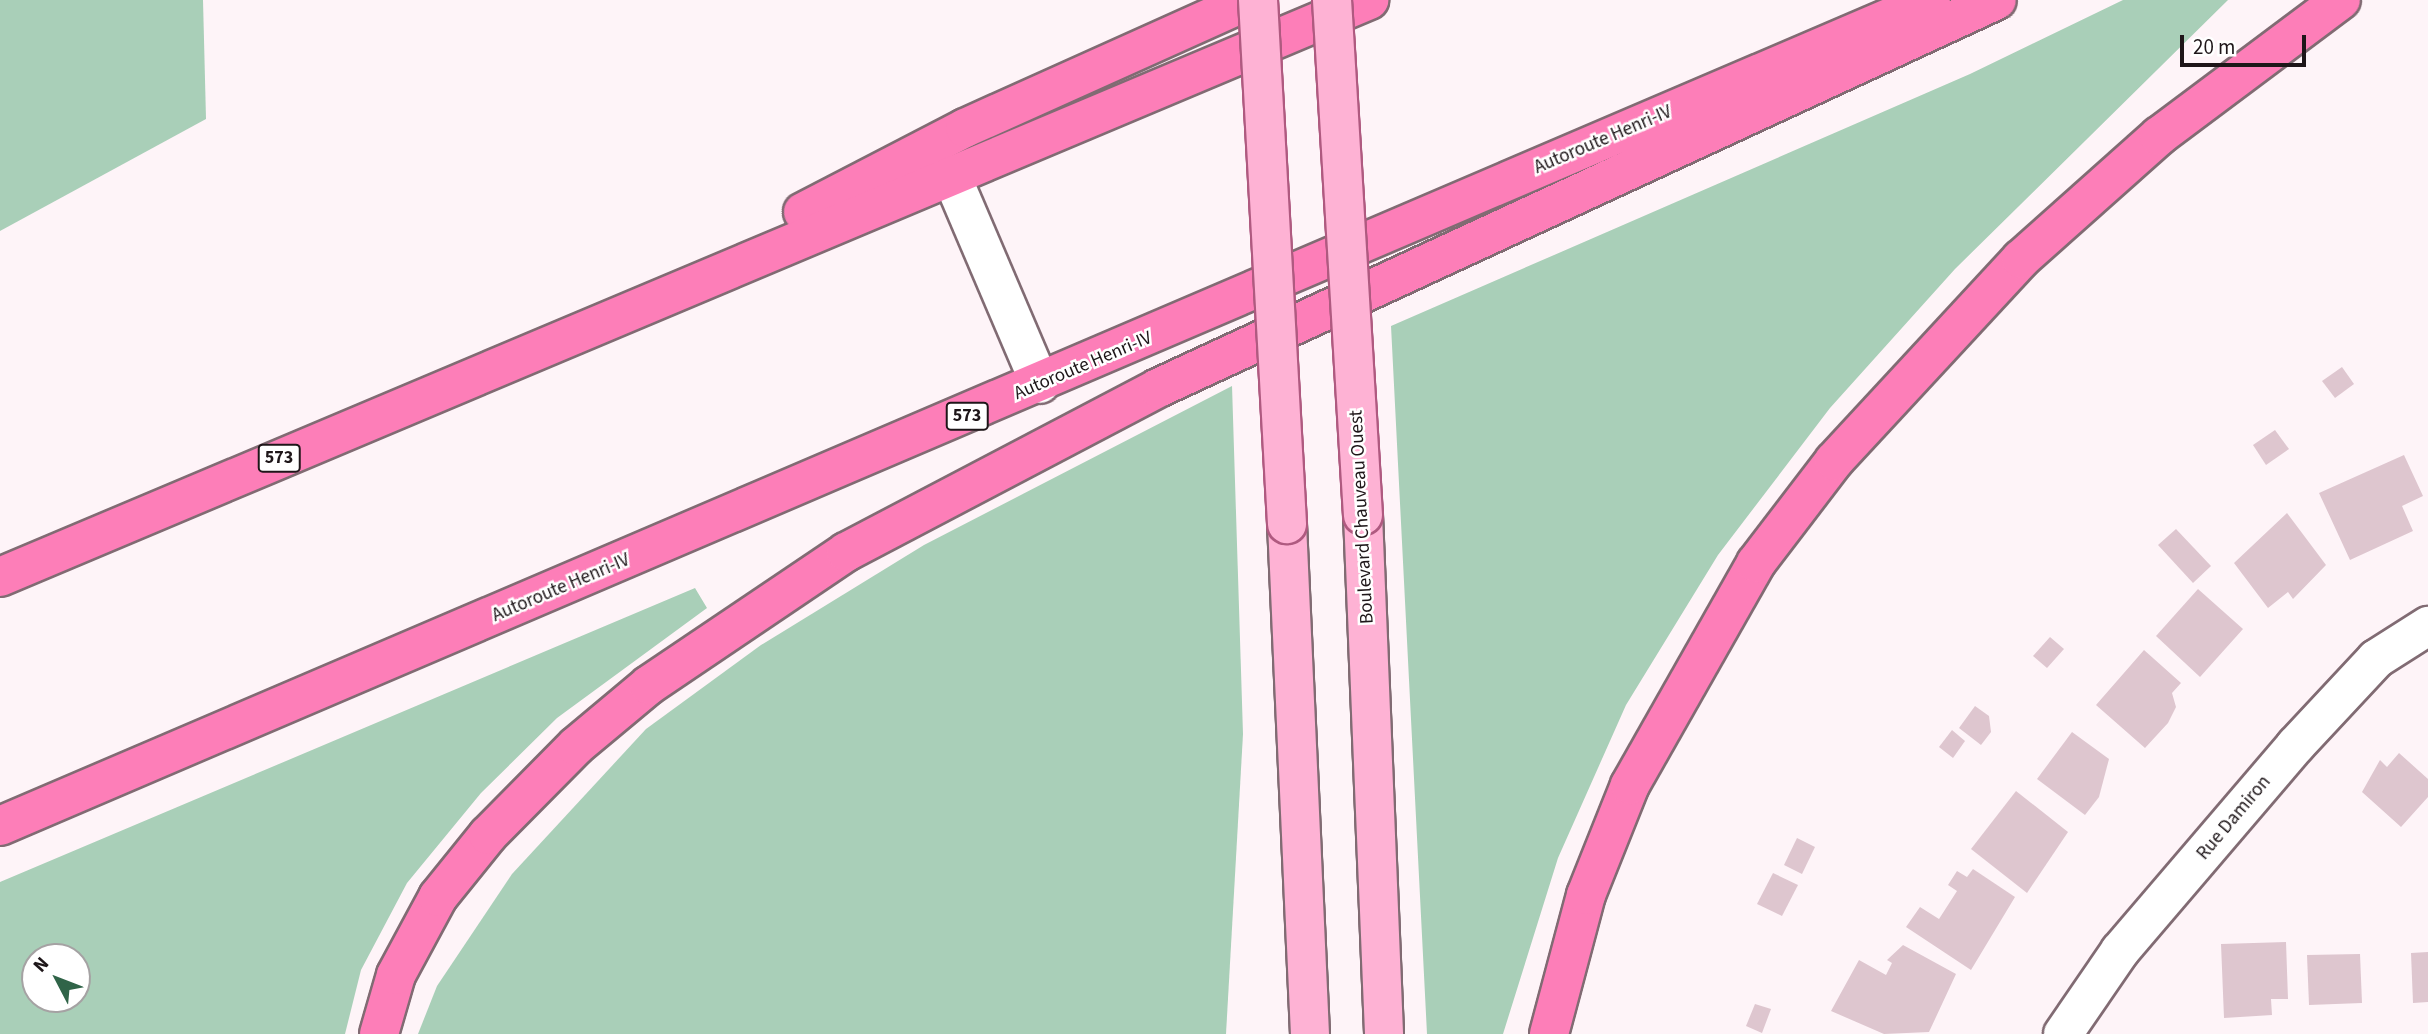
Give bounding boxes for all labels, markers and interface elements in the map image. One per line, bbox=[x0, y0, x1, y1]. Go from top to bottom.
scale bar bbox=[2183, 21, 2309, 65]
text: 20 m bbox=[2193, 32, 2235, 62]
street label: Autoroute Henri-IV bbox=[1531, 101, 1675, 179]
street label: Autoroute Henri-IV bbox=[1011, 327, 1155, 405]
road number: 573 bbox=[944, 402, 990, 430]
street label: Boulevard Chauveau Ouest bbox=[1345, 409, 1379, 625]
road number: 573 bbox=[256, 444, 302, 472]
street label: Autoroute Henri-IV bbox=[489, 549, 633, 627]
street label: Rue Damiron bbox=[2192, 771, 2276, 865]
north arrow bbox=[21, 943, 91, 1013]
text: N bbox=[27, 951, 56, 979]

